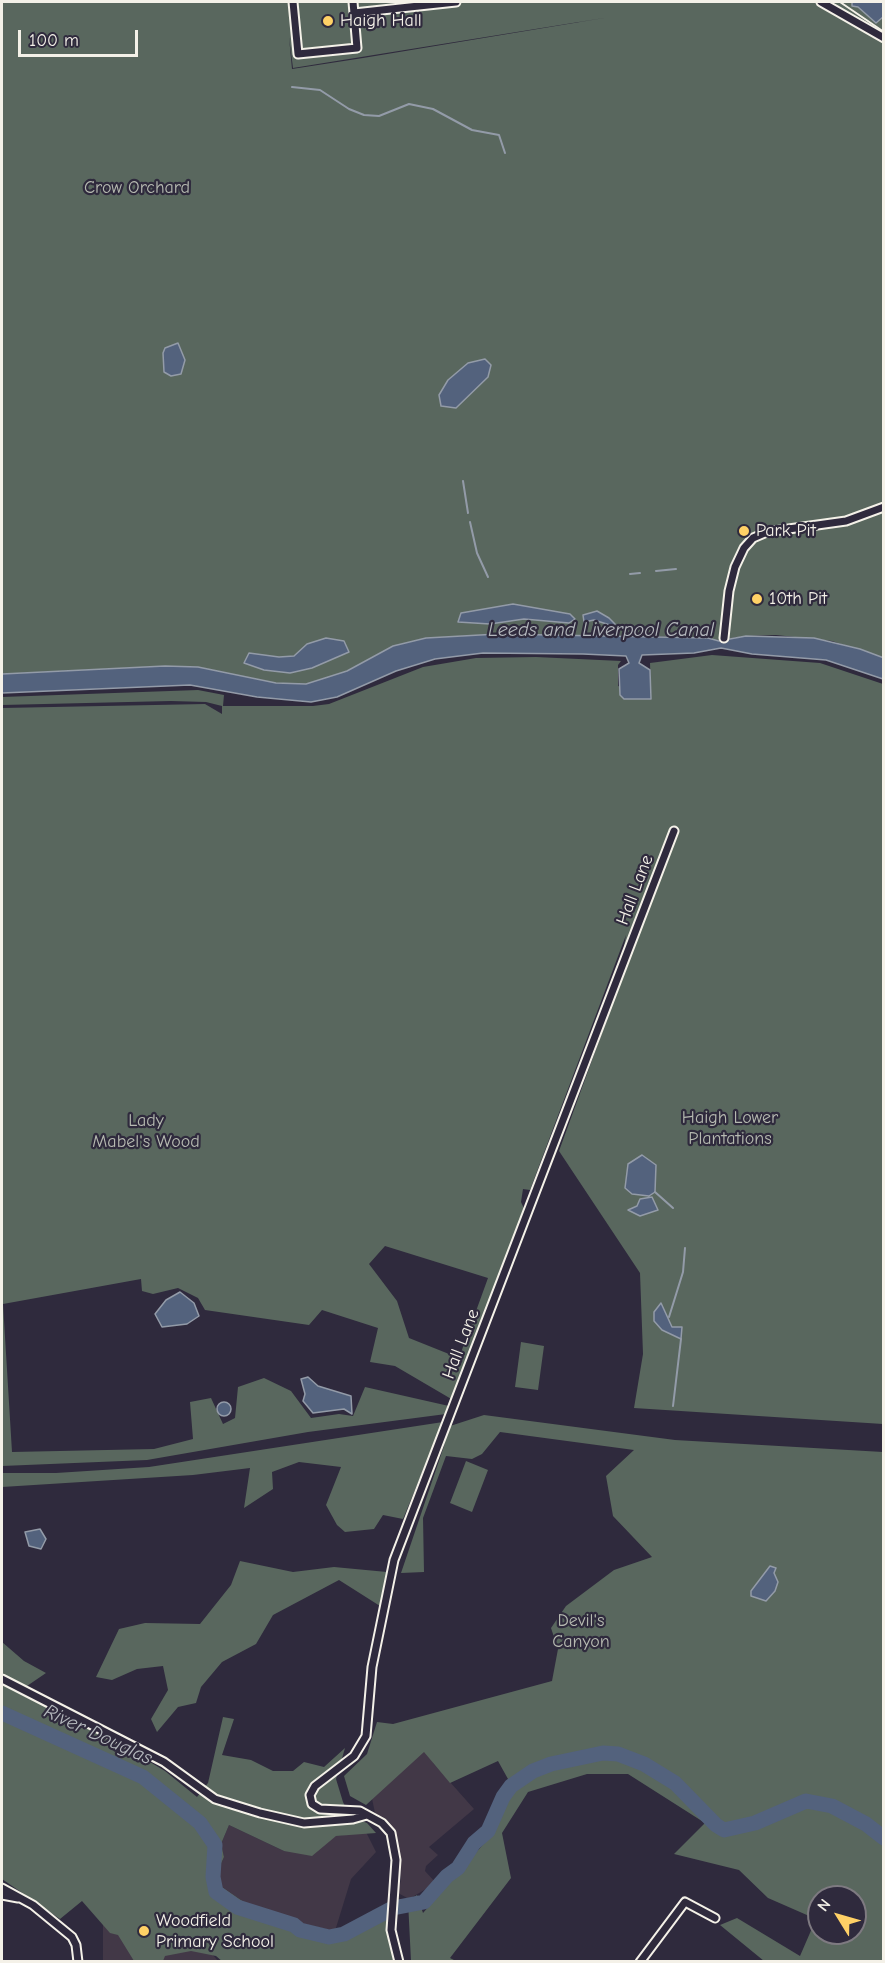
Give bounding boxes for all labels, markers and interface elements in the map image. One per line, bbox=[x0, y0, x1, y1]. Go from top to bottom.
place label: Haigh Hall bbox=[340, 10, 422, 32]
marker: Haigh Hall bbox=[321, 14, 335, 28]
scale bar bbox=[21, 18, 141, 56]
text: 100 m bbox=[29, 30, 79, 51]
park label: Crow Orchard bbox=[84, 177, 190, 199]
place label: Park Pit bbox=[756, 520, 816, 542]
marker: Park Pit bbox=[737, 524, 751, 538]
place label: 10th Pit bbox=[769, 588, 827, 610]
marker: 10th Pit bbox=[750, 592, 764, 606]
water label: Leeds and Liverpool Canal bbox=[488, 618, 714, 642]
street label: Hall Lane bbox=[612, 852, 658, 928]
park label: Haigh Lower Plantations bbox=[682, 1107, 778, 1150]
park label: Lady Mabel's Wood bbox=[92, 1110, 200, 1152]
street label: Hall Lane bbox=[438, 1306, 484, 1382]
park label: Devil's Canyon bbox=[552, 1610, 610, 1652]
water label: River Douglas bbox=[40, 1699, 156, 1771]
north arrow bbox=[807, 1885, 867, 1945]
text: N bbox=[814, 1896, 835, 1915]
place label: Woodfield Primary School bbox=[156, 1910, 274, 1952]
marker: Woodfield Primary School bbox=[137, 1924, 151, 1938]

